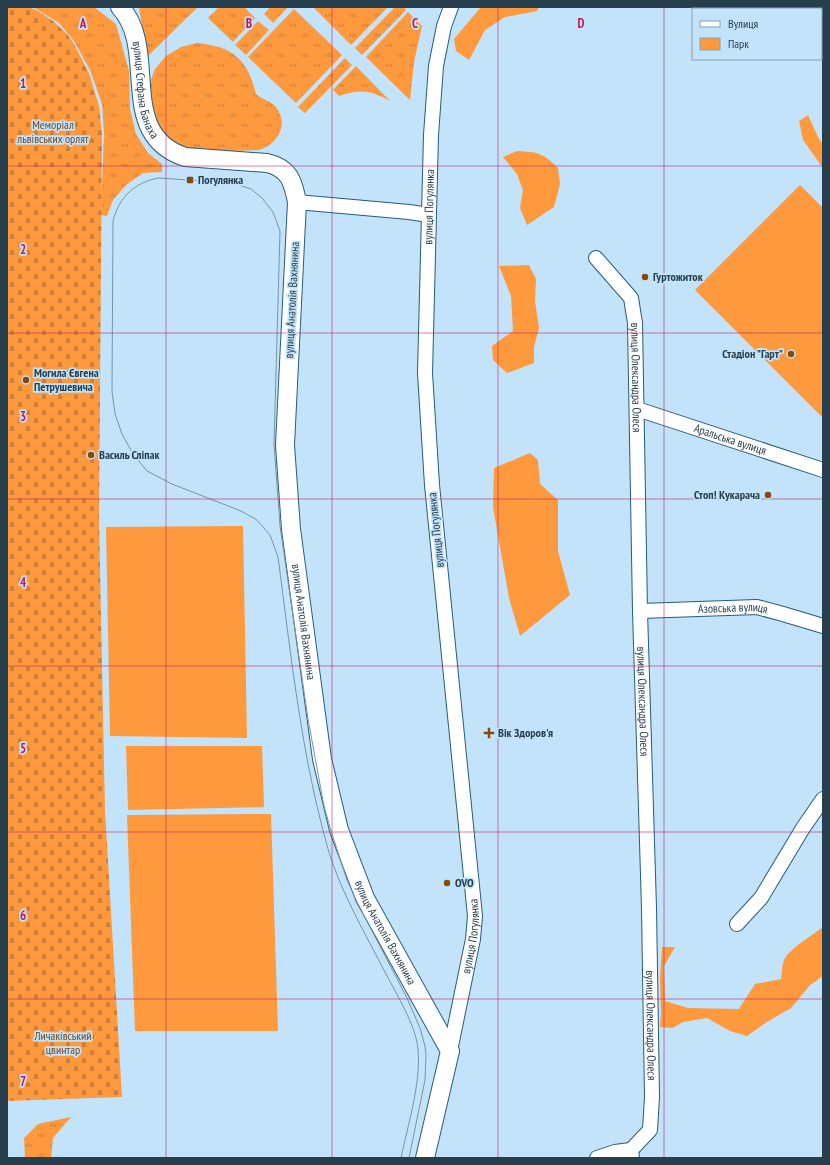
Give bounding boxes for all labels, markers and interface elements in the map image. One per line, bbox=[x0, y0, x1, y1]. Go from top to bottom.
legend bbox=[692, 8, 822, 60]
text: A bbox=[79, 15, 87, 32]
text: B bbox=[246, 15, 252, 32]
text: C bbox=[412, 15, 418, 32]
text: D bbox=[578, 15, 585, 32]
text: Вулиця bbox=[728, 16, 758, 31]
text: Парк bbox=[728, 36, 749, 51]
street label: вулиця Стефана Банаха bbox=[130, 40, 162, 142]
text: 1 bbox=[20, 75, 26, 92]
park label: Меморіал львівських орлят bbox=[16, 117, 89, 146]
street label: вулиця Погулянка bbox=[420, 169, 437, 245]
place label: Погулянка bbox=[198, 172, 243, 187]
marker: Погулянка bbox=[185, 175, 195, 185]
text: 2 bbox=[20, 241, 26, 258]
street label: вулиця Анатолія Вахнянина bbox=[281, 241, 302, 359]
place label: Гуртожиток bbox=[653, 269, 703, 284]
marker: Гуртожиток bbox=[640, 272, 650, 282]
street label: вулиця Олександра Олеся bbox=[628, 322, 645, 433]
place label: Стадіон "Гарт" bbox=[722, 346, 783, 361]
marker: Стадіон "Гарт" bbox=[786, 349, 796, 359]
place label: Могила Євгена Петрушевича bbox=[34, 365, 99, 394]
marker: Могила Євгена Петрушевича bbox=[21, 375, 31, 385]
text: 3 bbox=[20, 408, 26, 425]
street label: Аральська вулиця bbox=[692, 420, 769, 458]
place label: Василь Сліпак bbox=[99, 447, 159, 462]
marker: Василь Сліпак bbox=[86, 450, 96, 460]
place label: Стоп! Кукарача bbox=[694, 487, 760, 502]
marker: Стоп! Кукарача bbox=[763, 490, 773, 500]
street label: вулиця Погулянка bbox=[424, 492, 447, 568]
street label: вулиця Анатолія Вахнянина bbox=[289, 563, 319, 681]
text: 4 bbox=[20, 574, 27, 591]
street label: Азовська вулиця bbox=[698, 599, 770, 617]
street label: вулиця Олександра Олеся bbox=[634, 646, 652, 757]
place label: Вік Здоров'я bbox=[498, 725, 553, 740]
marker: Вік Здоров'я bbox=[483, 727, 495, 739]
text: 5 bbox=[20, 740, 26, 757]
place label: OVO bbox=[455, 875, 474, 890]
street label: вулиця Анатолія Вахнянина bbox=[352, 878, 420, 987]
marker: OVO bbox=[442, 878, 452, 888]
street label: вулиця Погулянка bbox=[458, 898, 482, 975]
text: 6 bbox=[20, 907, 26, 924]
street label: вулиця Олександра Олеся bbox=[643, 970, 660, 1081]
park label: Личаківський цвинтар bbox=[34, 1028, 91, 1057]
text: 7 bbox=[20, 1073, 26, 1090]

